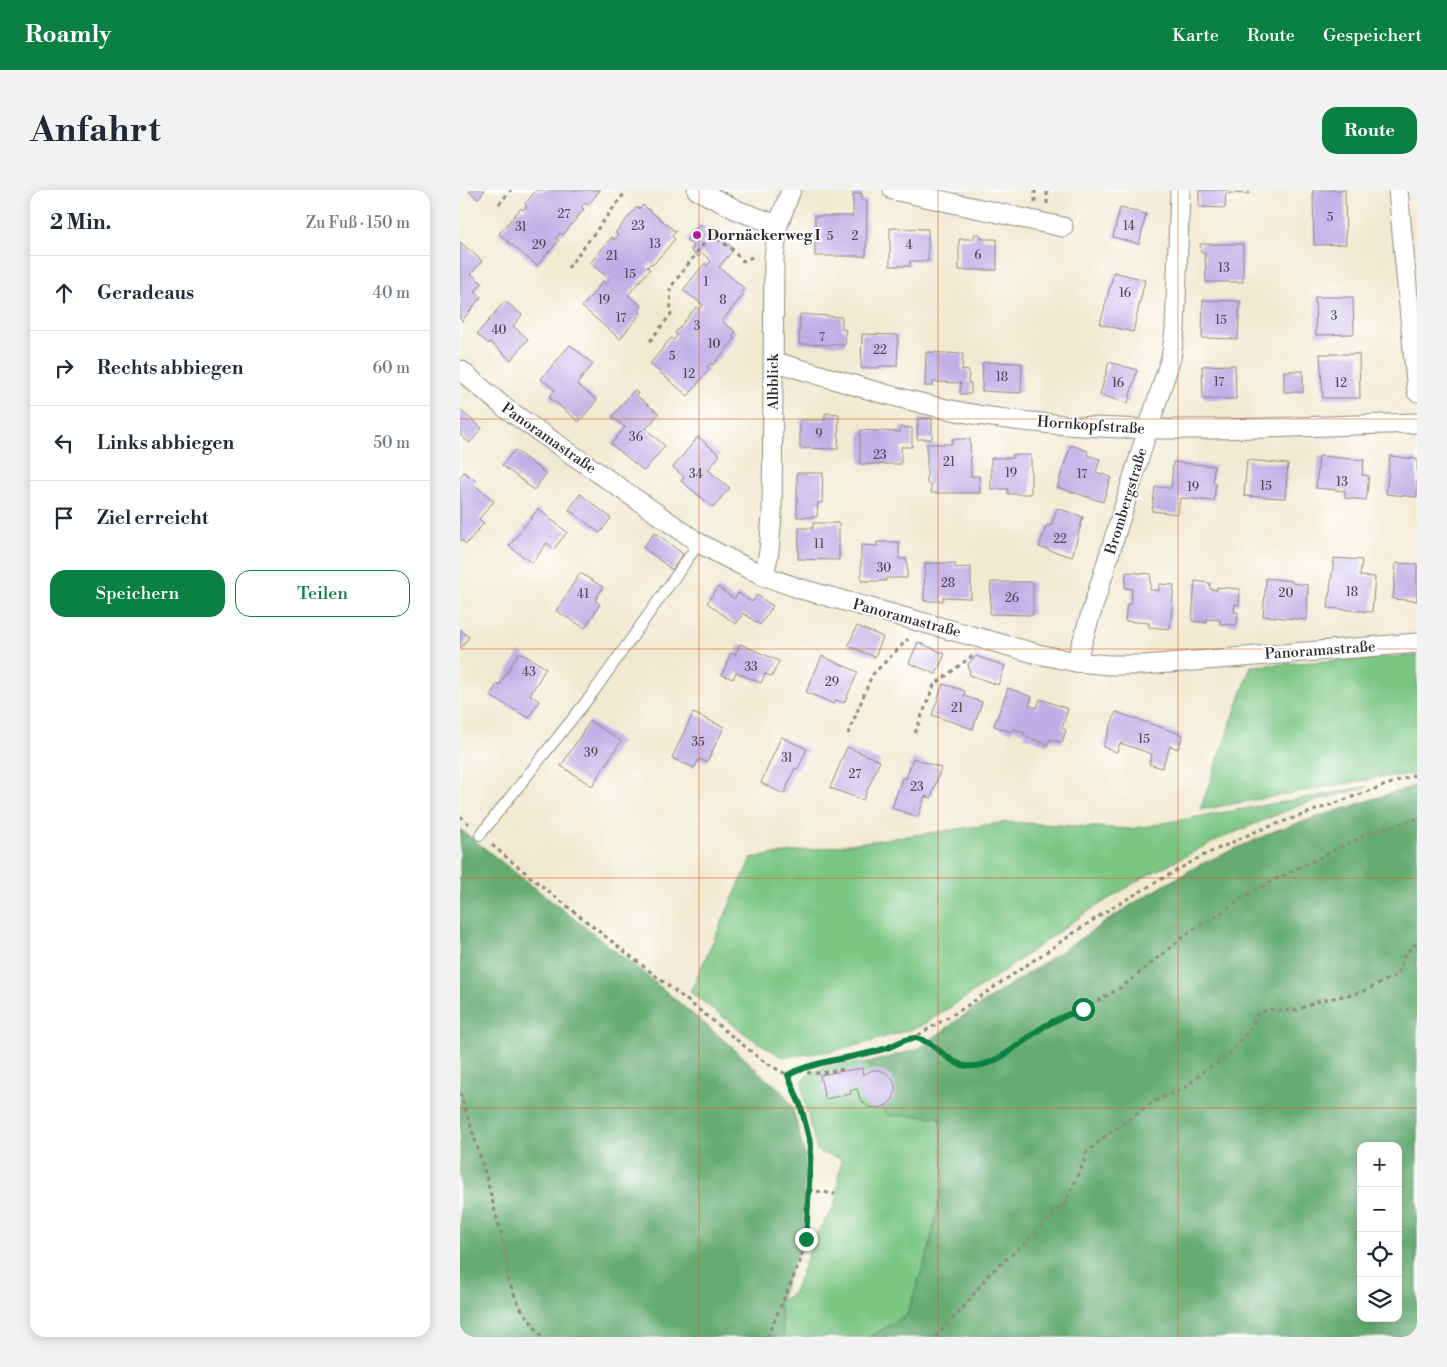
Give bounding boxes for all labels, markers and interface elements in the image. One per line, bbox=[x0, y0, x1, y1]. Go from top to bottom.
text: Roamly bbox=[25, 20, 111, 50]
text: Karte bbox=[1172, 24, 1219, 47]
text: Route bbox=[1247, 24, 1295, 47]
text: Gespeichert bbox=[1323, 24, 1422, 47]
button: Route bbox=[1322, 107, 1417, 154]
text: Anfahrt bbox=[30, 109, 161, 152]
house number: 27 bbox=[558, 207, 570, 222]
text: 2 Min. bbox=[50, 210, 111, 236]
house number: 5 bbox=[1327, 210, 1334, 225]
text: Zu Fuß · 150 m bbox=[306, 213, 410, 233]
house number: 23 bbox=[631, 219, 645, 234]
house number: 14 bbox=[1123, 219, 1135, 234]
house number: 31 bbox=[515, 220, 528, 235]
place label: Dornäckerweg I bbox=[707, 226, 821, 245]
marker: Dornäckerweg I bbox=[691, 229, 703, 241]
house number: 5 bbox=[827, 229, 834, 244]
house number: 2 bbox=[852, 229, 859, 244]
house number: 13 bbox=[649, 237, 661, 252]
house number: 29 bbox=[532, 238, 546, 253]
house number: 4 bbox=[905, 238, 913, 253]
house number: 6 bbox=[974, 248, 982, 263]
house number: 21 bbox=[606, 249, 619, 264]
house number: 13 bbox=[1218, 261, 1230, 276]
house number: 15 bbox=[624, 267, 636, 282]
house number: 1 bbox=[703, 275, 709, 290]
icon: ahead bbox=[50, 279, 78, 307]
text: Geradeaus bbox=[97, 281, 194, 305]
text: 40 m bbox=[373, 283, 410, 303]
house number: 16 bbox=[1119, 286, 1131, 301]
house number: 19 bbox=[598, 293, 610, 308]
house number: 8 bbox=[719, 293, 727, 308]
house number: 3 bbox=[1331, 309, 1338, 324]
house number: 17 bbox=[616, 311, 626, 326]
house number: 15 bbox=[1215, 313, 1227, 328]
house number: 3 bbox=[694, 319, 701, 334]
house number: 40 bbox=[491, 323, 507, 338]
house number: 7 bbox=[819, 330, 825, 345]
house number: 10 bbox=[708, 337, 720, 352]
house number: 22 bbox=[873, 343, 887, 358]
house number: 5 bbox=[669, 349, 676, 364]
street label: Albblick bbox=[764, 353, 783, 411]
icon: right bbox=[50, 354, 78, 382]
text: Rechts abbiegen bbox=[97, 356, 243, 380]
text: 60 m bbox=[372, 358, 410, 378]
house number: 12 bbox=[683, 367, 695, 382]
house number: 18 bbox=[996, 370, 1008, 385]
house number: 17 bbox=[1214, 375, 1224, 390]
house number: 16 bbox=[1112, 376, 1124, 391]
house number: 12 bbox=[1335, 376, 1347, 391]
street label: Panoramastraße bbox=[498, 399, 600, 478]
street label: Hornkopfstraße bbox=[1036, 412, 1146, 439]
house number: 9 bbox=[815, 427, 823, 442]
icon: left bbox=[50, 429, 78, 457]
house number: 36 bbox=[629, 430, 643, 445]
text: Links abbiegen bbox=[97, 431, 234, 455]
text: 50 m bbox=[373, 433, 410, 453]
street label: Brombergstraße bbox=[1101, 445, 1152, 558]
house number: 23 bbox=[873, 448, 887, 463]
house number: 21 bbox=[943, 455, 956, 470]
house number: 19 bbox=[1005, 466, 1017, 481]
house number: 34 bbox=[689, 467, 703, 482]
house number: 17 bbox=[1077, 467, 1087, 482]
house number: 13 bbox=[1336, 475, 1348, 490]
house number: 15 bbox=[1260, 479, 1272, 494]
house number: 19 bbox=[1187, 480, 1199, 495]
icon: arrive bbox=[50, 504, 78, 532]
text: Ziel erreicht bbox=[97, 506, 208, 530]
house number: 22 bbox=[1053, 532, 1067, 547]
house number: 11 bbox=[814, 537, 825, 552]
house number: 30 bbox=[877, 561, 891, 576]
button: Speichern bbox=[50, 570, 225, 617]
button: Teilen bbox=[235, 570, 410, 617]
house number: 28 bbox=[941, 576, 955, 591]
house number: 18 bbox=[1346, 585, 1358, 600]
house number: 20 bbox=[1279, 586, 1293, 601]
house number: 41 bbox=[577, 587, 590, 602]
house number: 26 bbox=[1005, 591, 1019, 606]
street label: Panoramastraße bbox=[851, 595, 963, 642]
street label: Panoramastraße bbox=[1264, 637, 1376, 664]
house number: 33 bbox=[744, 660, 758, 675]
house number: 43 bbox=[522, 665, 536, 680]
house number: 29 bbox=[825, 675, 839, 690]
house number: 21 bbox=[951, 701, 964, 716]
house number: 15 bbox=[1138, 732, 1150, 747]
house number: 35 bbox=[691, 735, 705, 750]
house number: 39 bbox=[584, 746, 598, 761]
house number: 31 bbox=[781, 751, 794, 766]
house number: 27 bbox=[849, 767, 861, 782]
house number: 23 bbox=[910, 780, 924, 795]
route start bbox=[1072, 998, 1095, 1021]
map controls bbox=[1357, 1142, 1402, 1322]
button: + bbox=[1357, 1142, 1402, 1187]
button: − bbox=[1357, 1187, 1402, 1232]
route end bbox=[795, 1228, 818, 1251]
button: locate bbox=[1357, 1232, 1402, 1277]
button: layers bbox=[1357, 1277, 1402, 1322]

